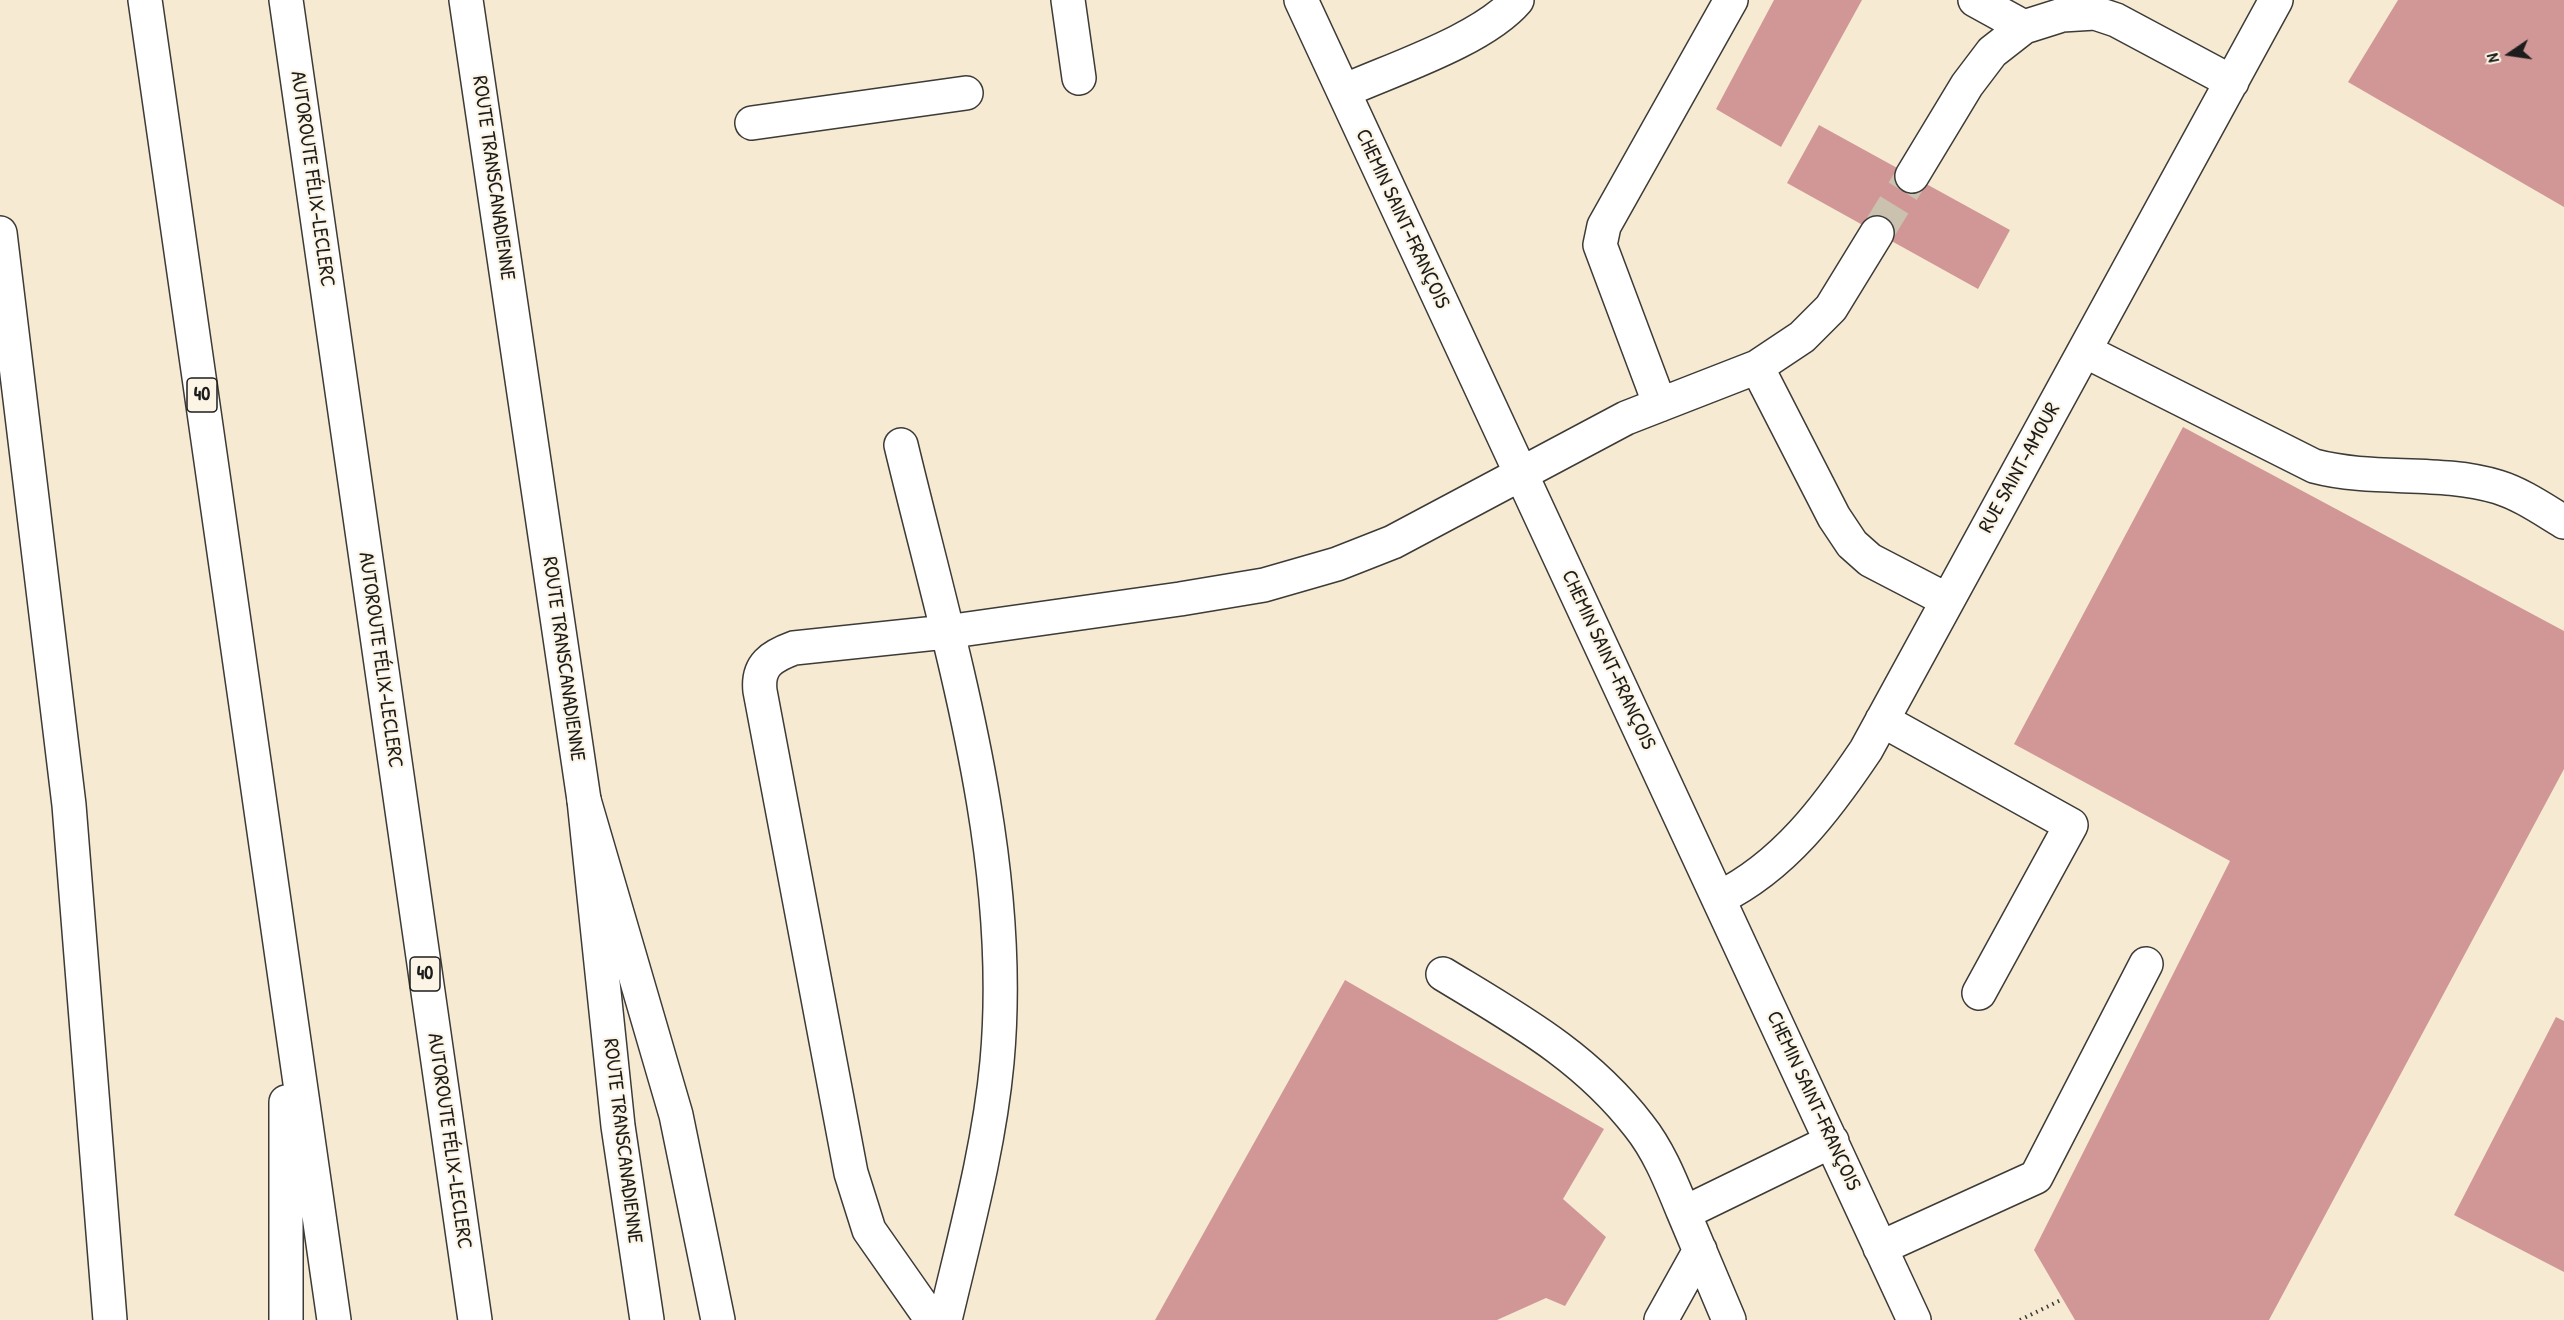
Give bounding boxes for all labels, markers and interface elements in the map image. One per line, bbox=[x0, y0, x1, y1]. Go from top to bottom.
north arrow bbox=[2480, 24, 2540, 84]
text: N bbox=[2481, 51, 2504, 65]
street label: AUTOROUTE FÉLIX-LECLERC bbox=[284, 69, 340, 289]
street label: ROUTE TRANSCANADIENNE bbox=[466, 74, 520, 282]
street label: CHEMIN SAINT-FRANÇOIS bbox=[1349, 125, 1455, 313]
road number: 40 bbox=[187, 378, 217, 412]
street label: RUE SAINT-AMOUR bbox=[1974, 398, 2066, 538]
street label: AUTOROUTE FÉLIX-LECLERC bbox=[352, 550, 408, 770]
street label: ROUTE TRANSCANADIENNE bbox=[536, 555, 590, 763]
street label: CHEMIN SAINT-FRANÇOIS bbox=[1555, 566, 1661, 754]
road number: 40 bbox=[410, 957, 440, 991]
street label: CHEMIN SAINT-FRANÇOIS bbox=[1760, 1007, 1866, 1195]
street label: AUTOROUTE FÉLIX-LECLERC bbox=[421, 1031, 477, 1251]
street label: ROUTE TRANSCANADIENNE bbox=[597, 1037, 647, 1245]

